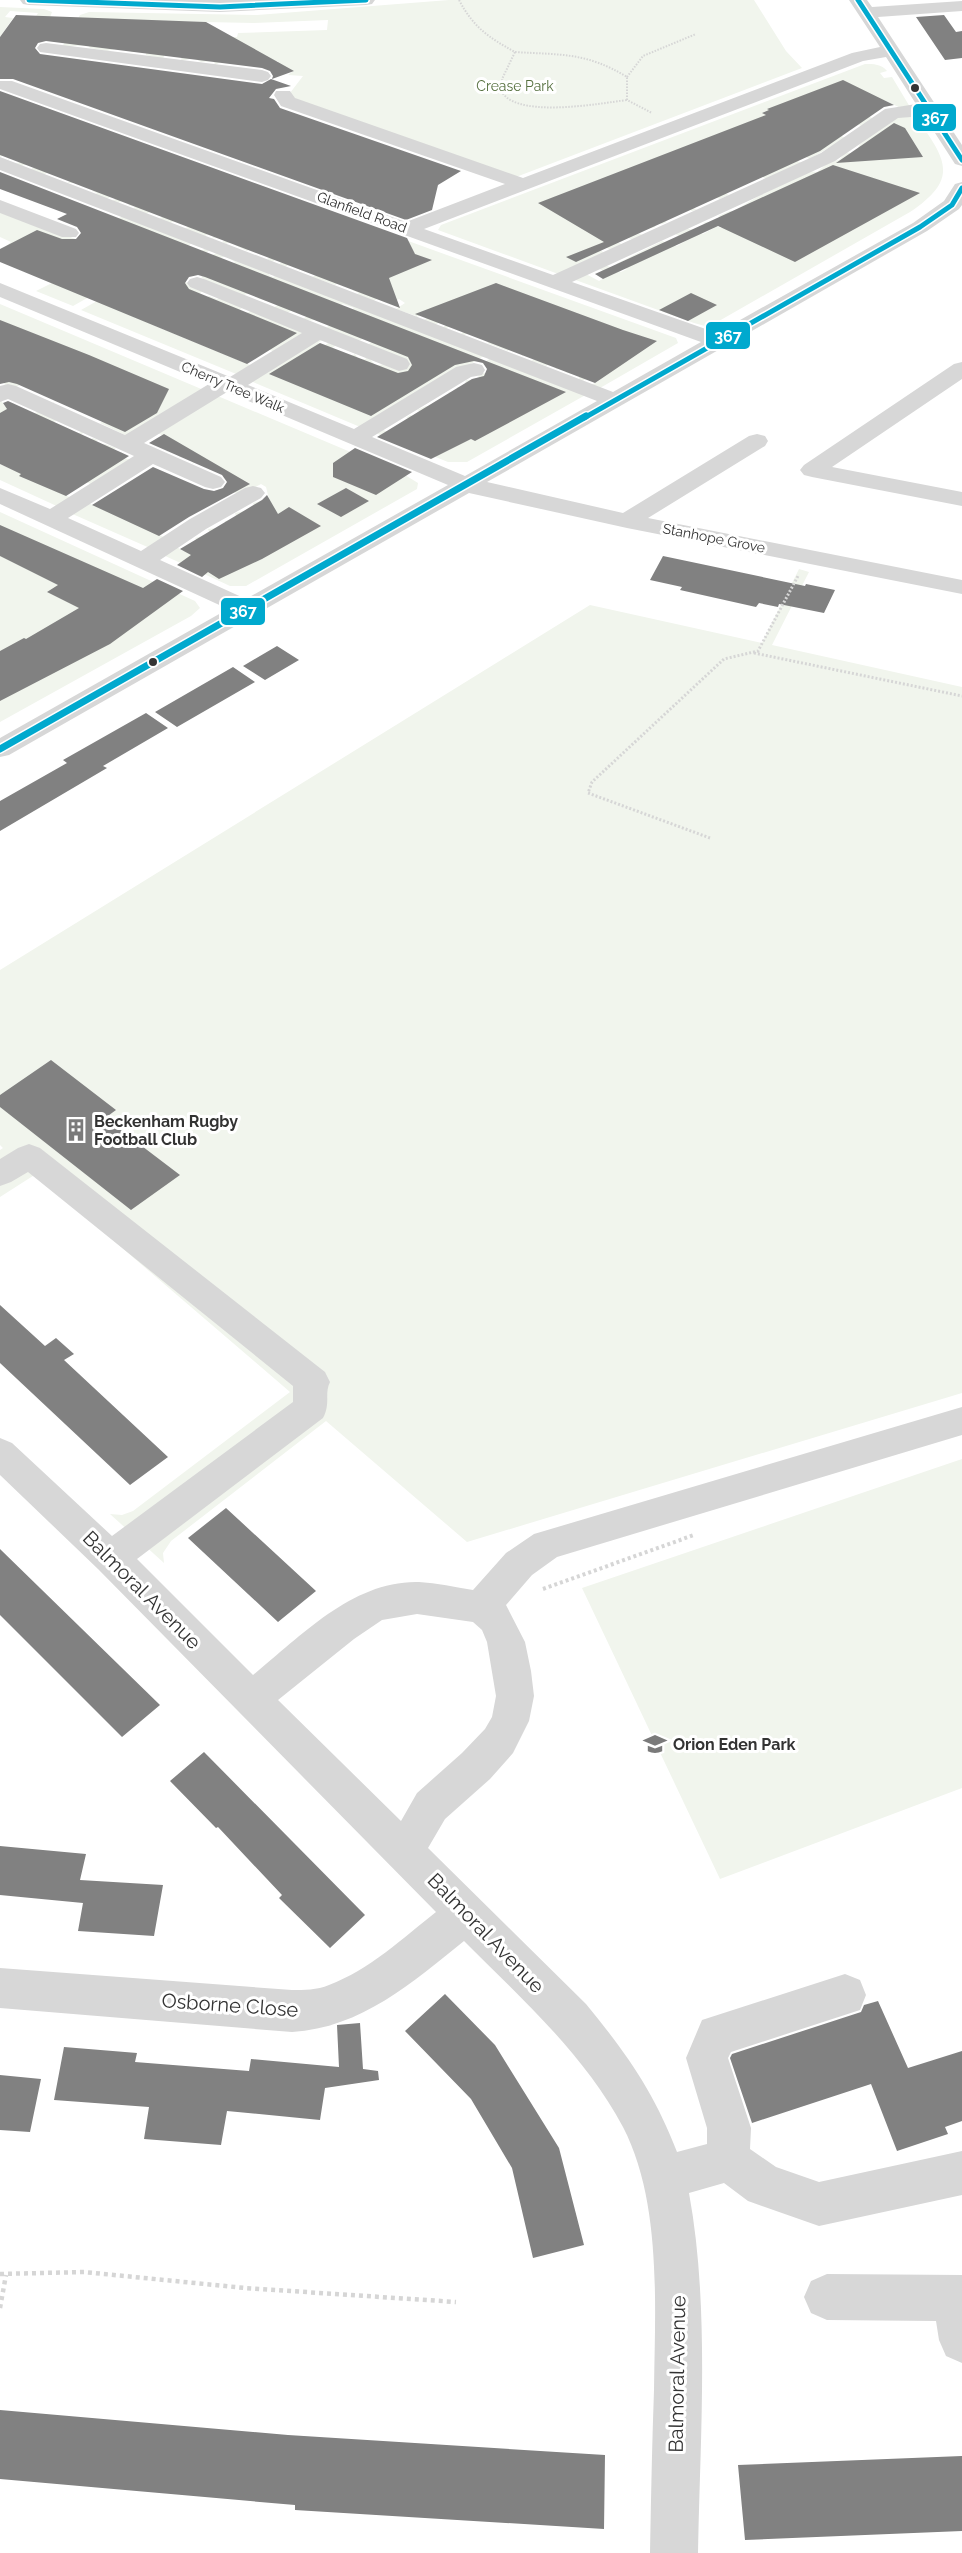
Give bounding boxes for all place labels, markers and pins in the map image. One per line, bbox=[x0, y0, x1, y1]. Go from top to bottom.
unlabelled marker bbox=[909, 82, 921, 94]
unlabelled marker bbox=[147, 656, 159, 668]
place label: Beckenham Rugby Football Club bbox=[94, 1112, 238, 1149]
building icon: Beckenham Rugby Football Club bbox=[63, 1117, 89, 1143]
school or university icon: Orion Eden Park bbox=[642, 1731, 668, 1757]
place label: Orion Eden Park bbox=[673, 1735, 796, 1754]

